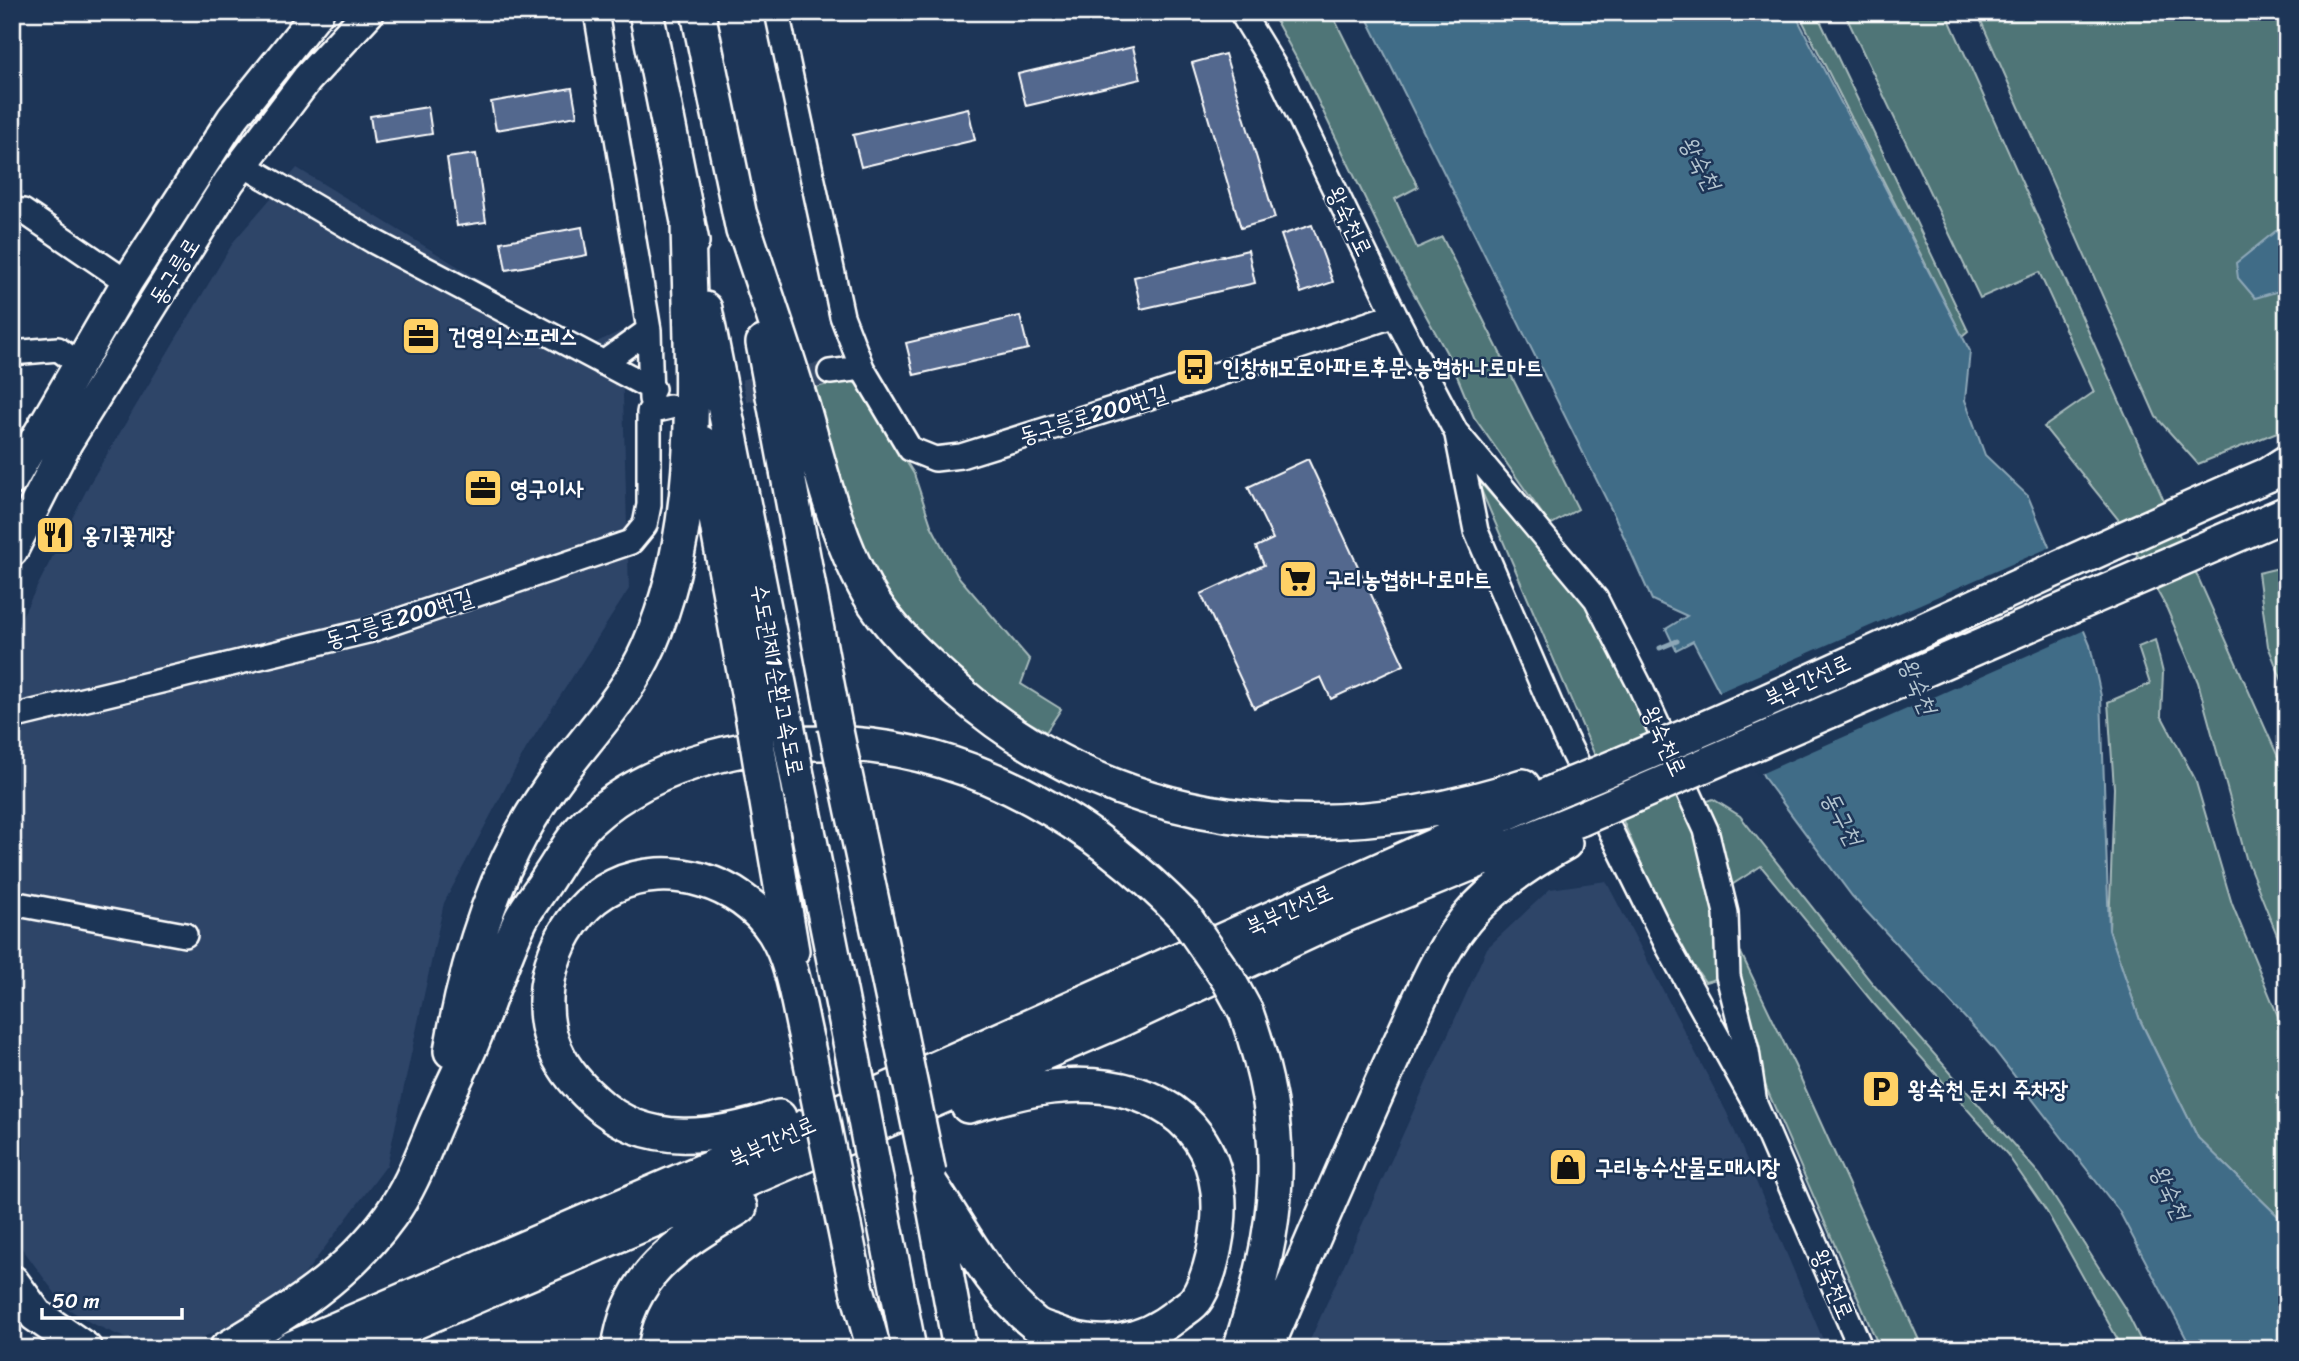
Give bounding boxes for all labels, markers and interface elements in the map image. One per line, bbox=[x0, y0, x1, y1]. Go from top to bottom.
water label: 왕숙천 bbox=[1668, 127, 1734, 201]
street label: 왕숙천로 bbox=[1315, 179, 1384, 263]
street label: 동구릉로 bbox=[137, 229, 211, 314]
office icon: 건영익스프레스 bbox=[400, 315, 442, 357]
place label: 건영익스프레스 bbox=[448, 316, 578, 357]
bus stop icon: 인창해모로아파트후문.농협하나로마트 bbox=[1174, 346, 1216, 388]
place label: 인창해모로아파트후문.농협하나로마트 bbox=[1222, 347, 1544, 388]
street label: 동구릉로200번길 bbox=[1014, 372, 1172, 457]
office icon: 영구이사 bbox=[462, 467, 504, 509]
place label: 영구이사 bbox=[510, 468, 585, 509]
restaurant icon: 옹기꽃게장 bbox=[34, 514, 76, 556]
place label: 옹기꽃게장 bbox=[82, 515, 175, 556]
supermarket icon: 구리농협하나로마트 bbox=[1277, 558, 1319, 600]
place label: 구리농협하나로마트 bbox=[1325, 559, 1492, 600]
street label: 동구릉로200번길 bbox=[320, 576, 478, 661]
street label: 수도권제1순환고속도로 bbox=[739, 580, 816, 780]
street label: 북부간선로 bbox=[1757, 642, 1858, 719]
water label: 왕숙천 bbox=[1887, 651, 1950, 723]
street label: 왕숙천로 bbox=[1630, 699, 1699, 783]
water label: 동구천 bbox=[1810, 783, 1875, 856]
street label: 북부간선로 bbox=[1239, 872, 1340, 947]
parking icon: 왕숙천 둔치 주차장 bbox=[1860, 1068, 1902, 1110]
place label: 왕숙천 둔치 주차장 bbox=[1908, 1069, 2069, 1110]
street label: 북부간선로 bbox=[722, 1104, 823, 1179]
shop icon: 구리농수산물도매시장 bbox=[1547, 1146, 1589, 1188]
place label: 구리농수산물도매시장 bbox=[1595, 1147, 1781, 1188]
water label: 왕숙천 bbox=[2138, 1157, 2203, 1230]
street label: 왕숙천로 bbox=[1799, 1242, 1866, 1326]
scale bar bbox=[42, 1277, 182, 1321]
text: 50 m bbox=[52, 1282, 100, 1320]

